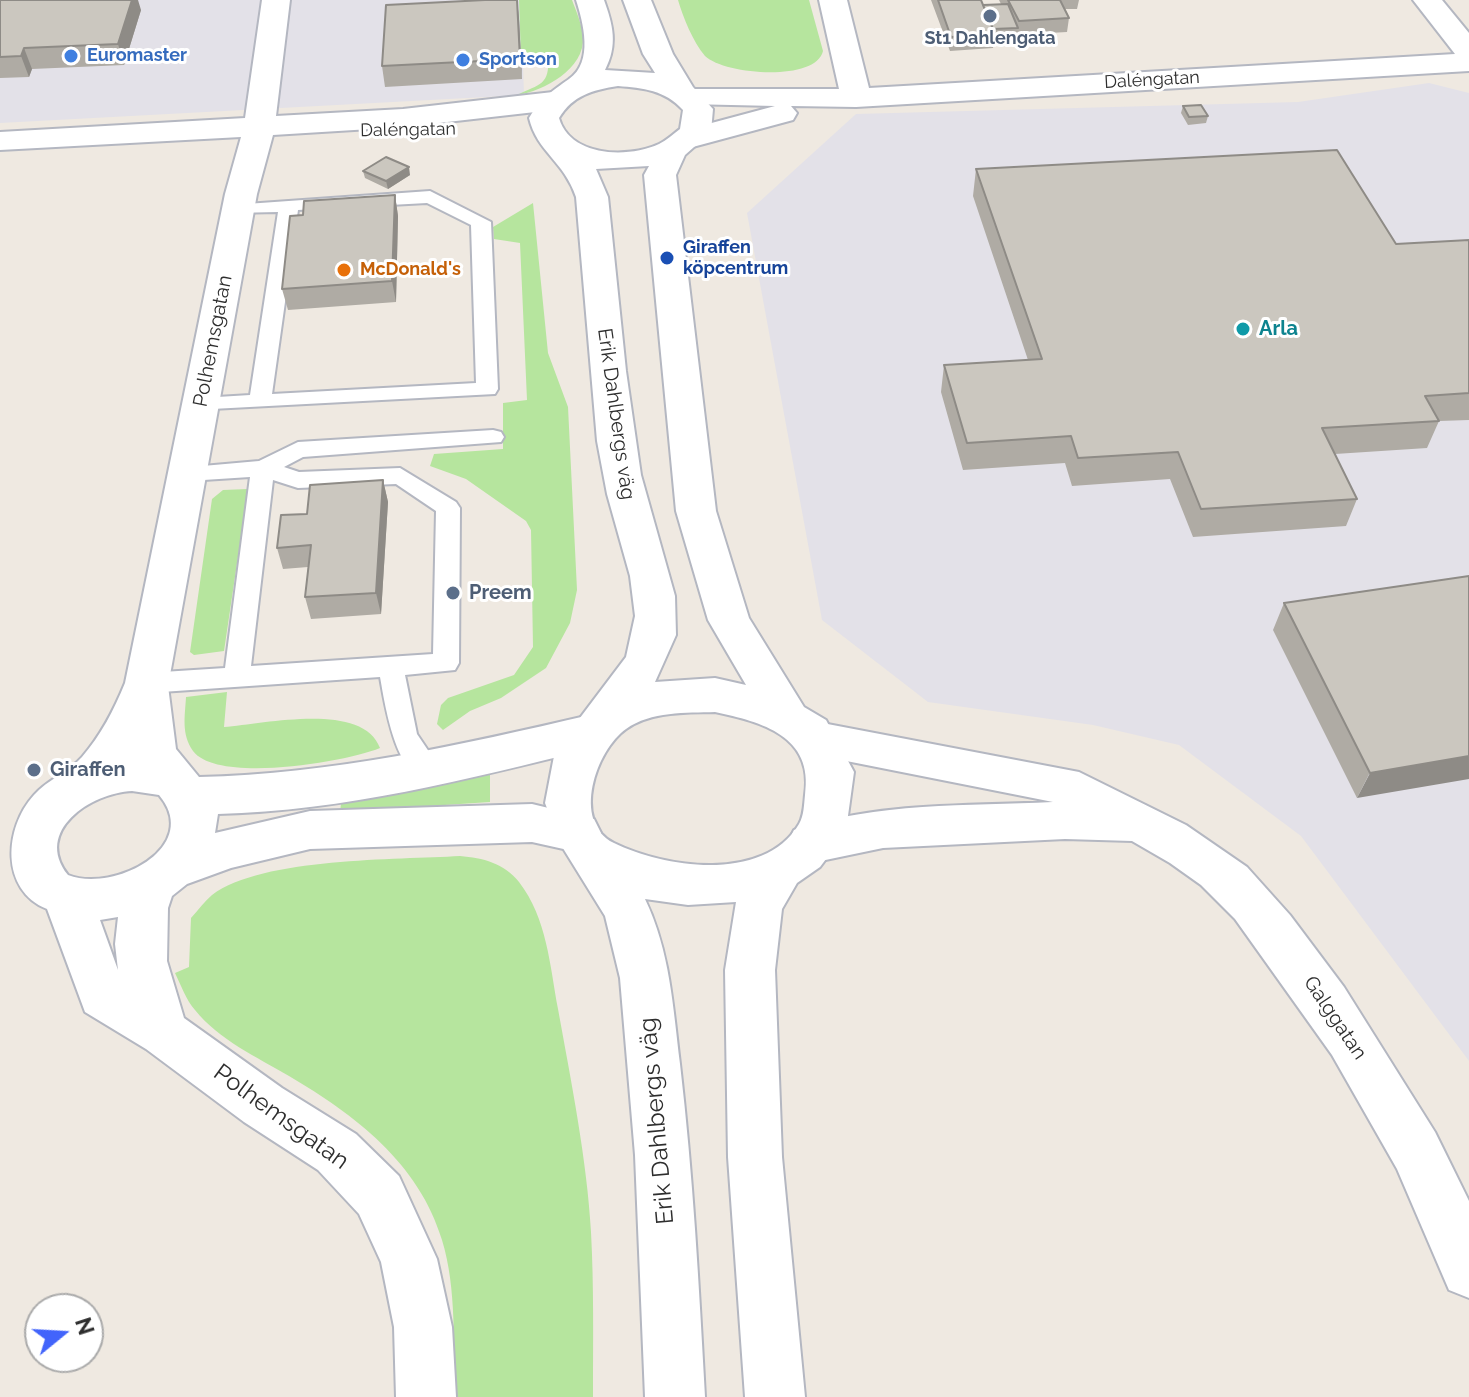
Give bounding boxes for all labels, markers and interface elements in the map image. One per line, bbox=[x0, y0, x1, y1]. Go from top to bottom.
marker: St1 Dahlengata bbox=[981, 7, 999, 25]
place label: St1 Dahlengata bbox=[924, 28, 1056, 50]
place label: Euromaster bbox=[87, 45, 187, 67]
marker: Euromaster bbox=[62, 47, 80, 65]
place label: Sportson bbox=[479, 49, 557, 71]
marker: Sportson bbox=[454, 51, 472, 69]
street label: Daléngatan bbox=[1104, 67, 1200, 93]
street label: Daléngatan bbox=[360, 118, 456, 142]
place label: Giraffen köpcentrum bbox=[683, 237, 788, 280]
marker: Giraffen köpcentrum bbox=[658, 249, 676, 267]
place label: McDonald's bbox=[360, 259, 461, 281]
marker: McDonald's bbox=[335, 261, 353, 279]
street label: Polhemsgatan bbox=[188, 273, 238, 409]
place label: Arla bbox=[1259, 317, 1298, 341]
marker: Arla bbox=[1234, 320, 1252, 338]
street label: Erik Dahlbergs väg bbox=[592, 327, 640, 501]
place label: Preem bbox=[469, 581, 532, 605]
marker: Preem bbox=[444, 584, 462, 602]
place label: Giraffen bbox=[50, 758, 125, 782]
marker: Giraffen bbox=[25, 761, 43, 779]
street label: Galggatan bbox=[1298, 972, 1372, 1064]
street label: Erik Dahlbergs väg bbox=[634, 1016, 680, 1226]
street label: Polhemsgatan bbox=[208, 1058, 354, 1176]
north arrow bbox=[24, 1293, 104, 1373]
text: N bbox=[70, 1314, 100, 1338]

